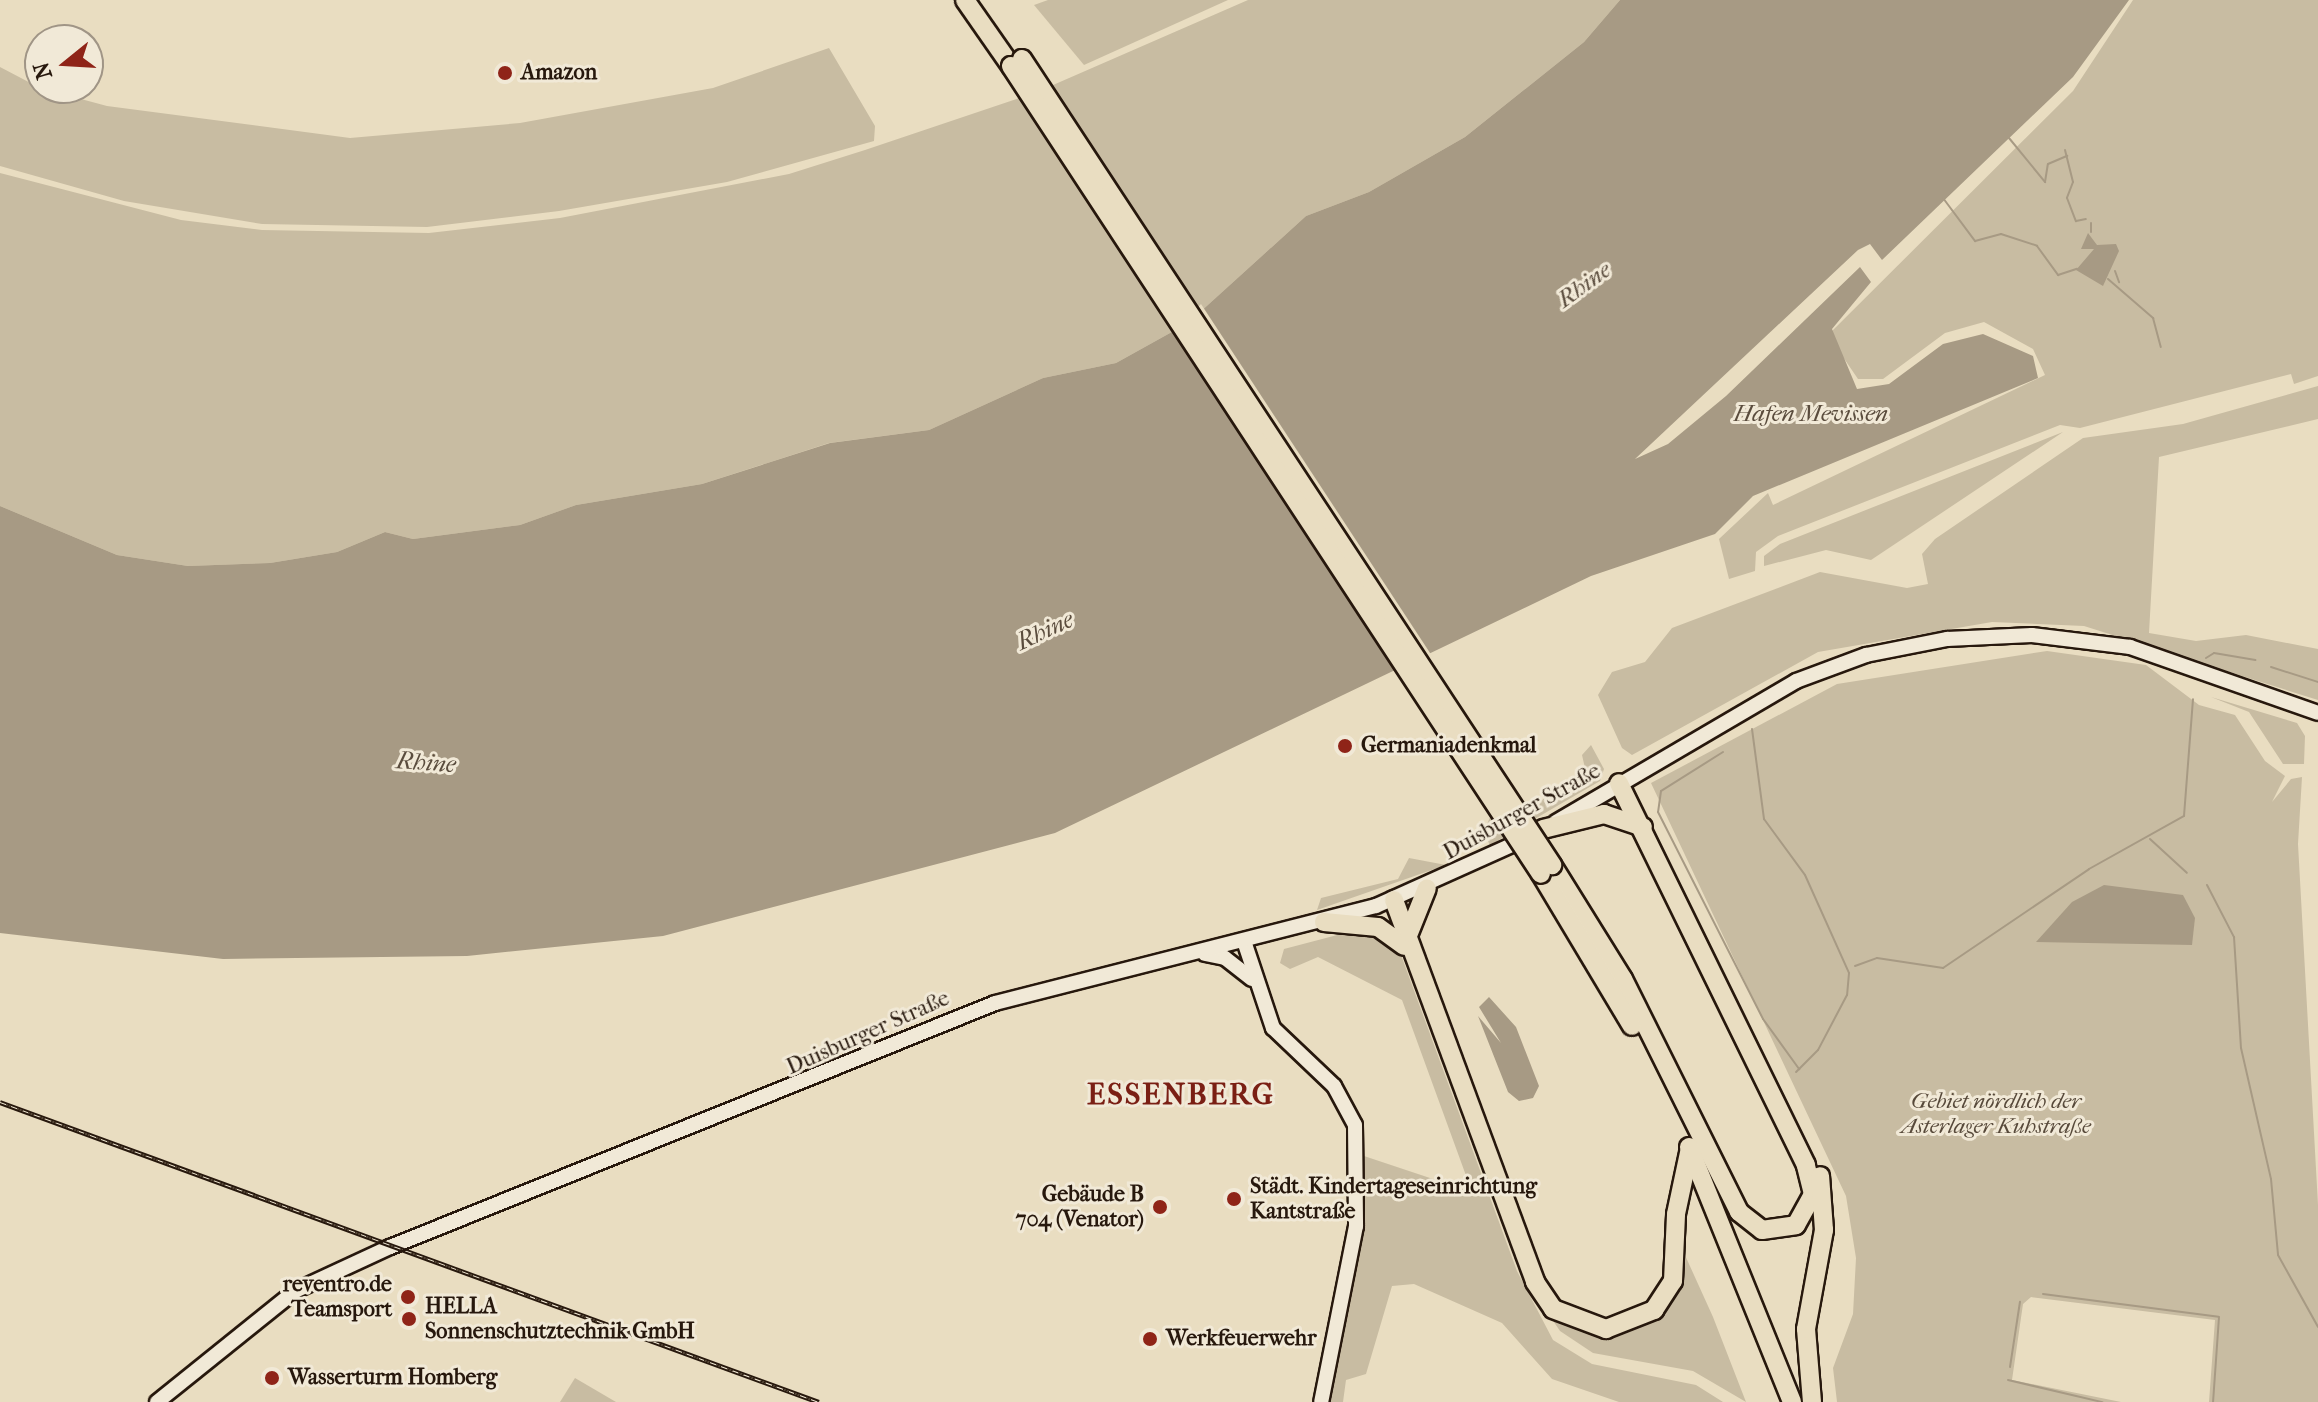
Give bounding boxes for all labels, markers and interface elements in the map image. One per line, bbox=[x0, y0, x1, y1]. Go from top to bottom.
north arrow bbox=[24, 24, 104, 104]
text: N bbox=[28, 59, 58, 83]
place label: Amazon bbox=[521, 60, 597, 86]
marker: Amazon bbox=[496, 64, 514, 82]
water label: Rhine bbox=[1551, 256, 1617, 314]
water label: Hafen Mevissen bbox=[1734, 400, 1888, 428]
water label: Rhine bbox=[1012, 605, 1078, 657]
place label: Germaniadenkmal bbox=[1361, 733, 1536, 759]
marker: Germaniadenkmal bbox=[1336, 737, 1354, 755]
water label: Rhine bbox=[395, 747, 457, 779]
street label: Duisburger Straße bbox=[1439, 758, 1605, 866]
street label: Duisburger Straße bbox=[783, 985, 953, 1081]
district label: ESSENBERG bbox=[1087, 1077, 1275, 1113]
park label: Gebiet nördlich der Asterlager Kuhstraße bbox=[1901, 1088, 2091, 1140]
place label: Städt. Kindertageseinrichtung Kantstraße bbox=[1250, 1173, 1537, 1224]
place label: Gebäude B 704 (Venator) bbox=[1016, 1181, 1144, 1232]
marker: Städt. Kindertageseinrichtung Kantstraße bbox=[1225, 1190, 1243, 1208]
marker: Gebäude B 704 (Venator) bbox=[1151, 1198, 1169, 1216]
place label: reventro.de Teamsport bbox=[283, 1271, 392, 1322]
marker: reventro.de Teamsport bbox=[399, 1288, 417, 1306]
place label: HELLA Sonnenschutztechnik GmbH bbox=[425, 1293, 695, 1344]
marker: HELLA Sonnenschutztechnik GmbH bbox=[400, 1310, 418, 1328]
place label: Werkfeuerwehr bbox=[1166, 1326, 1317, 1352]
marker: Werkfeuerwehr bbox=[1141, 1330, 1159, 1348]
place label: Wasserturm Homberg bbox=[288, 1365, 497, 1391]
marker: Wasserturm Homberg bbox=[263, 1369, 281, 1387]

